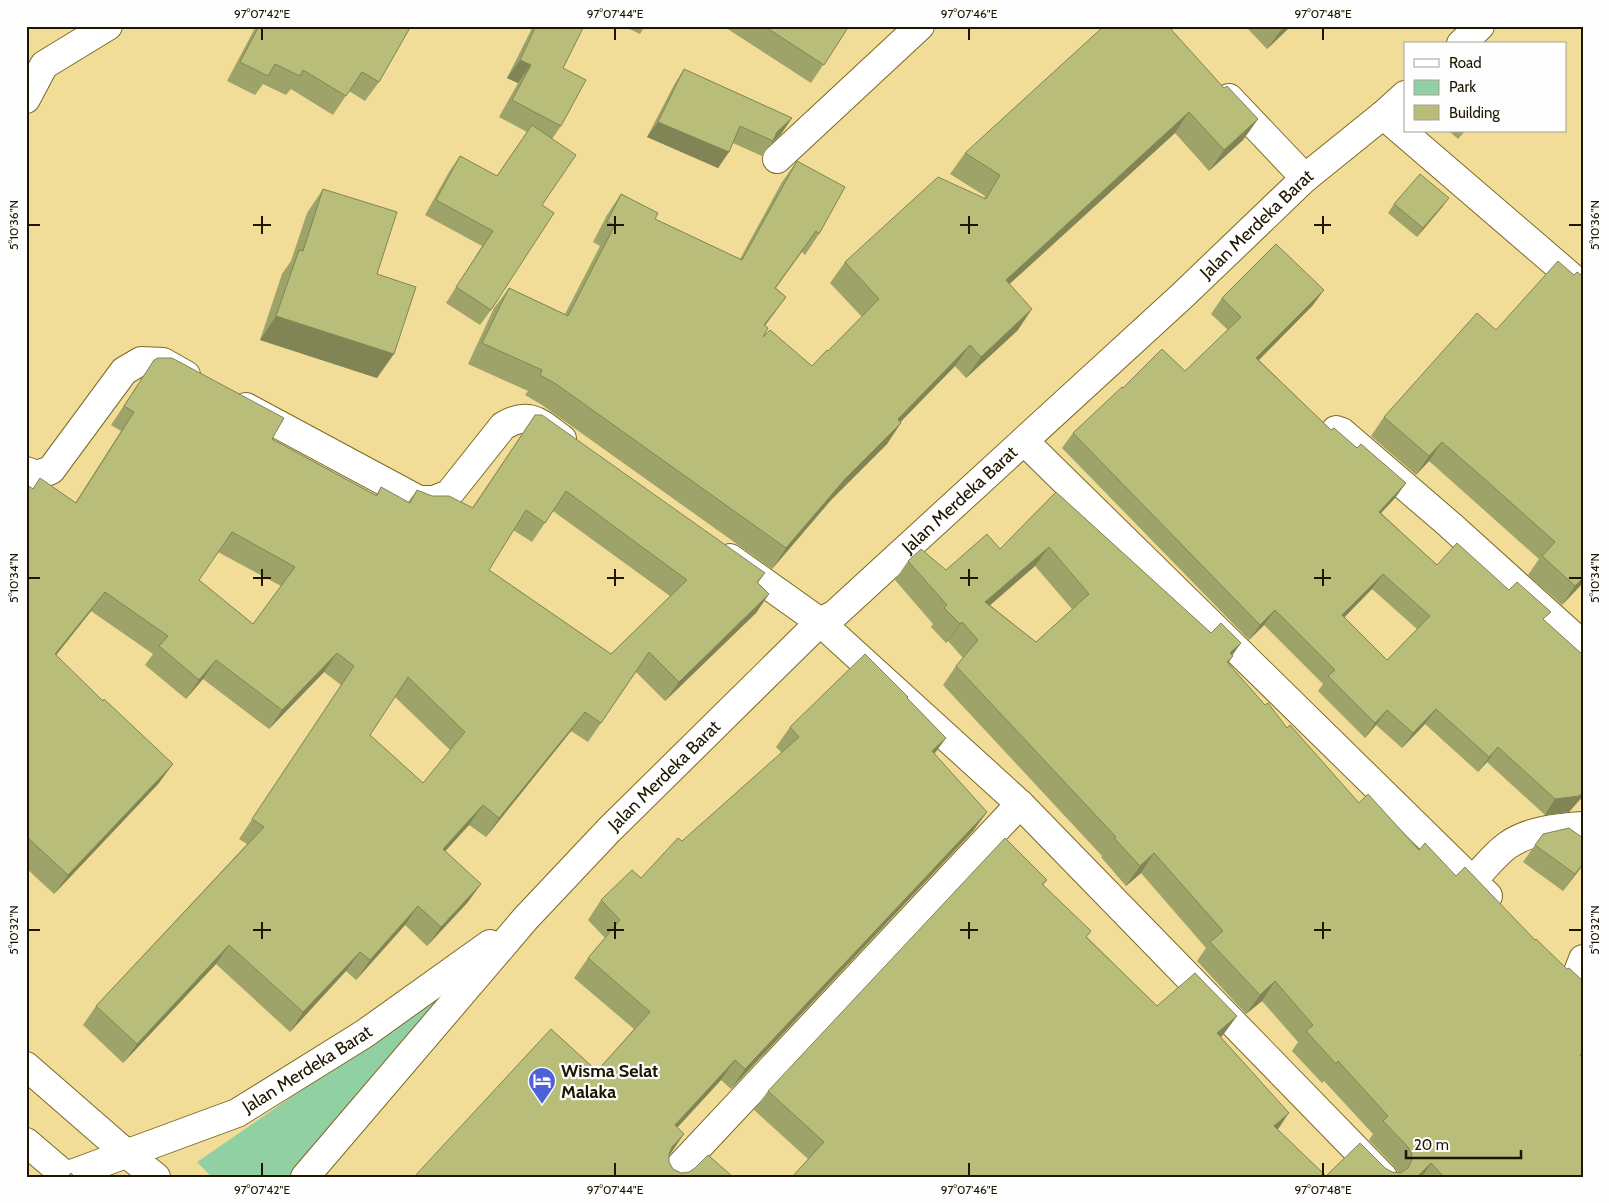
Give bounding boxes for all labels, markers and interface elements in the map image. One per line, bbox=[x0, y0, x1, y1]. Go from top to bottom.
text: 97°07'42"E bbox=[234, 6, 290, 21]
text: 97°07'44"E bbox=[587, 6, 644, 21]
text: 97°07'46"E bbox=[941, 6, 998, 21]
text: 97°07'48"E bbox=[1294, 6, 1352, 21]
legend bbox=[1404, 42, 1566, 132]
text: Road bbox=[1449, 54, 1482, 72]
text: Park bbox=[1449, 78, 1476, 96]
text: Building bbox=[1449, 104, 1500, 122]
street label: Jalan Merdeka Barat bbox=[1195, 165, 1318, 284]
text: 5°10'36"N bbox=[6, 200, 21, 250]
text: 5°10'36"N bbox=[1587, 200, 1602, 250]
street label: Jalan Merdeka Barat bbox=[897, 441, 1022, 559]
text: 5°10'34"N bbox=[6, 553, 21, 603]
text: 5°10'34"N bbox=[1587, 553, 1602, 603]
street label: Jalan Merdeka Barat bbox=[603, 716, 725, 836]
text: 5°10'32"N bbox=[6, 905, 21, 955]
text: 5°10'32"N bbox=[1587, 905, 1602, 955]
street label: Jalan Merdeka Barat bbox=[238, 1021, 376, 1118]
place label: Wisma Selat Malaka bbox=[561, 1060, 658, 1103]
hotel icon: Wisma Selat Malaka bbox=[527, 1066, 557, 1105]
scale bar bbox=[1406, 1128, 1522, 1160]
text: 20 m bbox=[1414, 1136, 1449, 1154]
text: 97°07'42"E bbox=[234, 1182, 290, 1197]
text: 97°07'44"E bbox=[587, 1182, 644, 1197]
text: 97°07'46"E bbox=[941, 1182, 998, 1197]
text: 97°07'48"E bbox=[1294, 1182, 1352, 1197]

